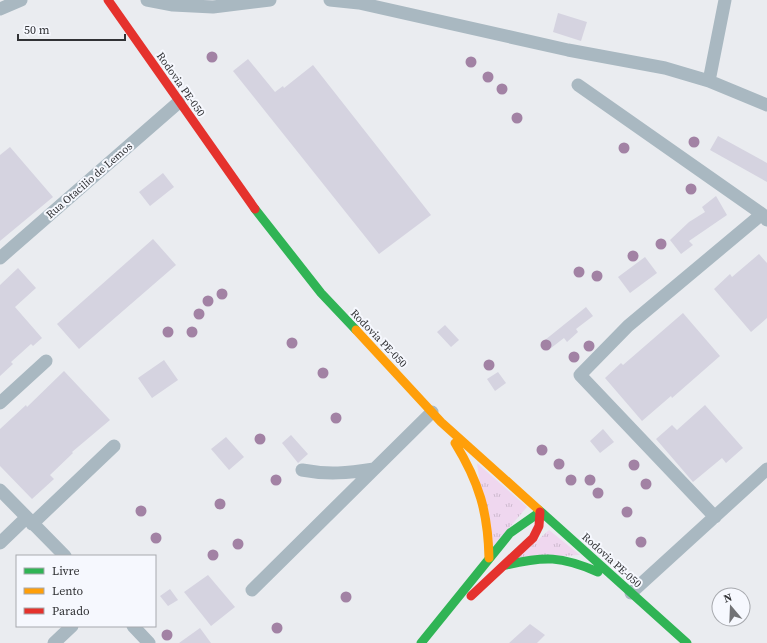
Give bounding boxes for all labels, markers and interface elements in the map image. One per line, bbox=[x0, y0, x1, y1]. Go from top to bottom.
scale bar bbox=[18, 16, 125, 42]
text: 50 m bbox=[24, 22, 50, 38]
street label: Rodovia PE-050 bbox=[153, 49, 209, 120]
street label: Rua Otacilio de Lemos bbox=[43, 139, 136, 222]
street label: Rodovia PE-050 bbox=[347, 306, 411, 371]
street label: Rodovia PE-050 bbox=[579, 530, 645, 591]
legend bbox=[16, 555, 156, 627]
text: Livre bbox=[52, 563, 80, 579]
text: Lento bbox=[52, 583, 83, 599]
north arrow bbox=[711, 587, 751, 627]
text: N bbox=[722, 590, 734, 606]
text: Parado bbox=[52, 603, 90, 619]

